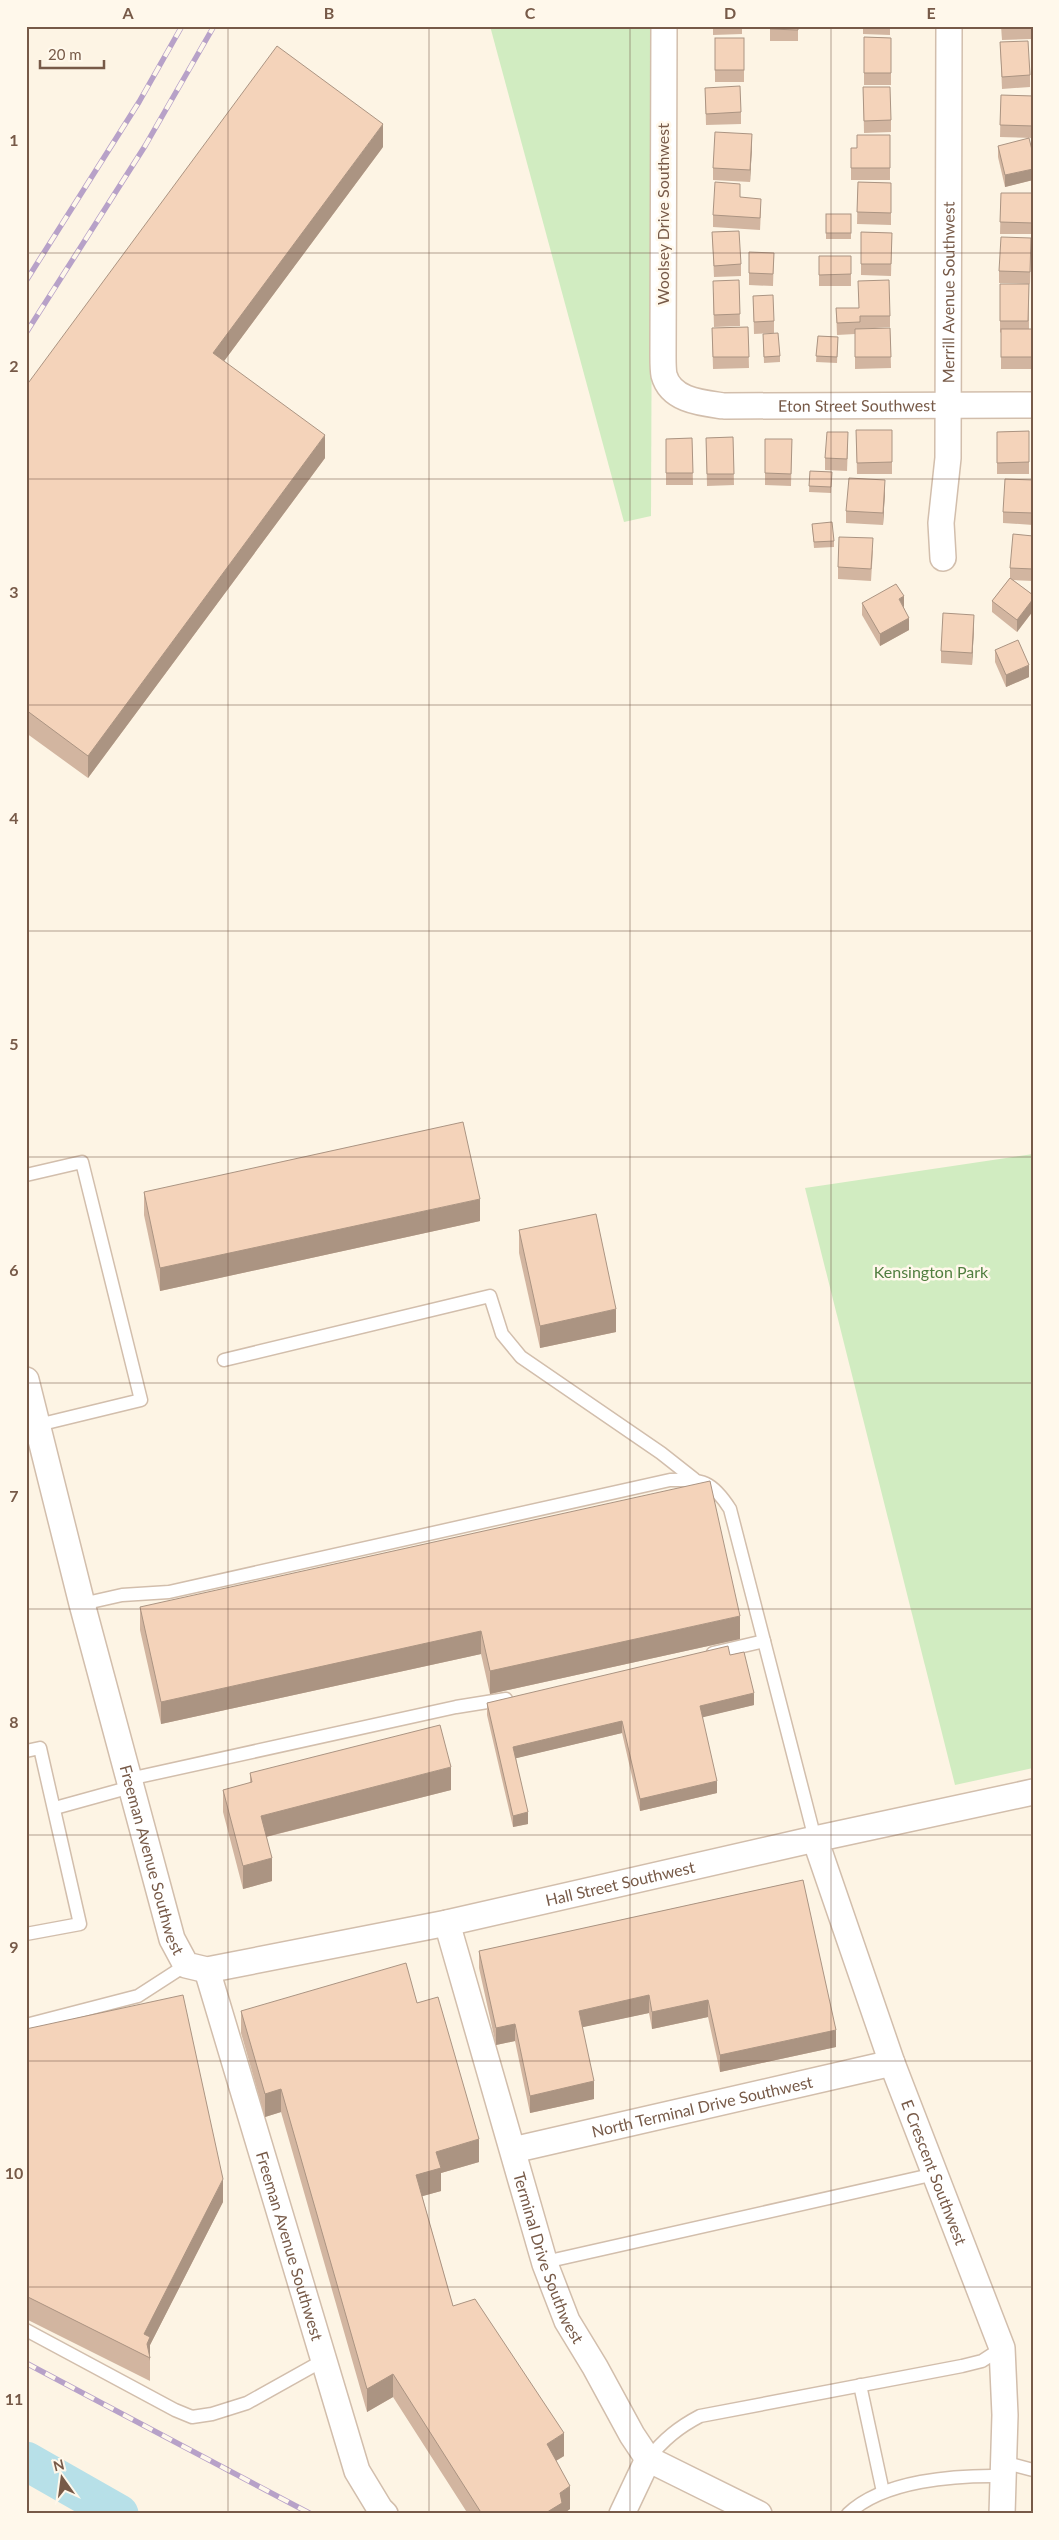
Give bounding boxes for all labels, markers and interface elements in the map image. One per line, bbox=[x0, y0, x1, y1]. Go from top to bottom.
text: A bbox=[121, 3, 134, 22]
text: B bbox=[324, 3, 334, 22]
text: C bbox=[525, 3, 536, 22]
text: D bbox=[724, 3, 736, 22]
text: E bbox=[926, 3, 936, 22]
scale bar bbox=[40, 38, 104, 70]
text: 20 m bbox=[48, 45, 82, 63]
street label: Woolsey Drive Southwest bbox=[653, 123, 672, 305]
text: 1 bbox=[9, 130, 19, 149]
street label: Merrill Avenue Southwest bbox=[938, 201, 958, 383]
text: 2 bbox=[9, 356, 19, 375]
street label: Eton Street Southwest bbox=[778, 395, 936, 415]
text: 3 bbox=[9, 582, 19, 601]
text: 4 bbox=[9, 808, 19, 827]
text: 5 bbox=[9, 1034, 19, 1053]
text: 6 bbox=[9, 1260, 19, 1279]
park label: Kensington Park bbox=[874, 1262, 989, 1281]
text: 7 bbox=[9, 1486, 19, 1505]
text: 8 bbox=[9, 1712, 19, 1731]
street label: Freeman Avenue Southwest bbox=[117, 1763, 189, 1958]
street label: Hall Street Southwest bbox=[543, 1857, 697, 1909]
text: 9 bbox=[9, 1937, 19, 1956]
street label: North Terminal Drive Southwest bbox=[590, 2072, 814, 2141]
street label: E Crescent Southwest bbox=[898, 2097, 971, 2248]
street label: Freeman Avenue Southwest bbox=[253, 2149, 327, 2343]
text: 10 bbox=[5, 2163, 23, 2182]
street label: Terminal Drive Southwest bbox=[510, 2170, 588, 2347]
text: 11 bbox=[5, 2389, 23, 2408]
north arrow bbox=[38, 2452, 88, 2502]
text: N bbox=[51, 2455, 66, 2474]

